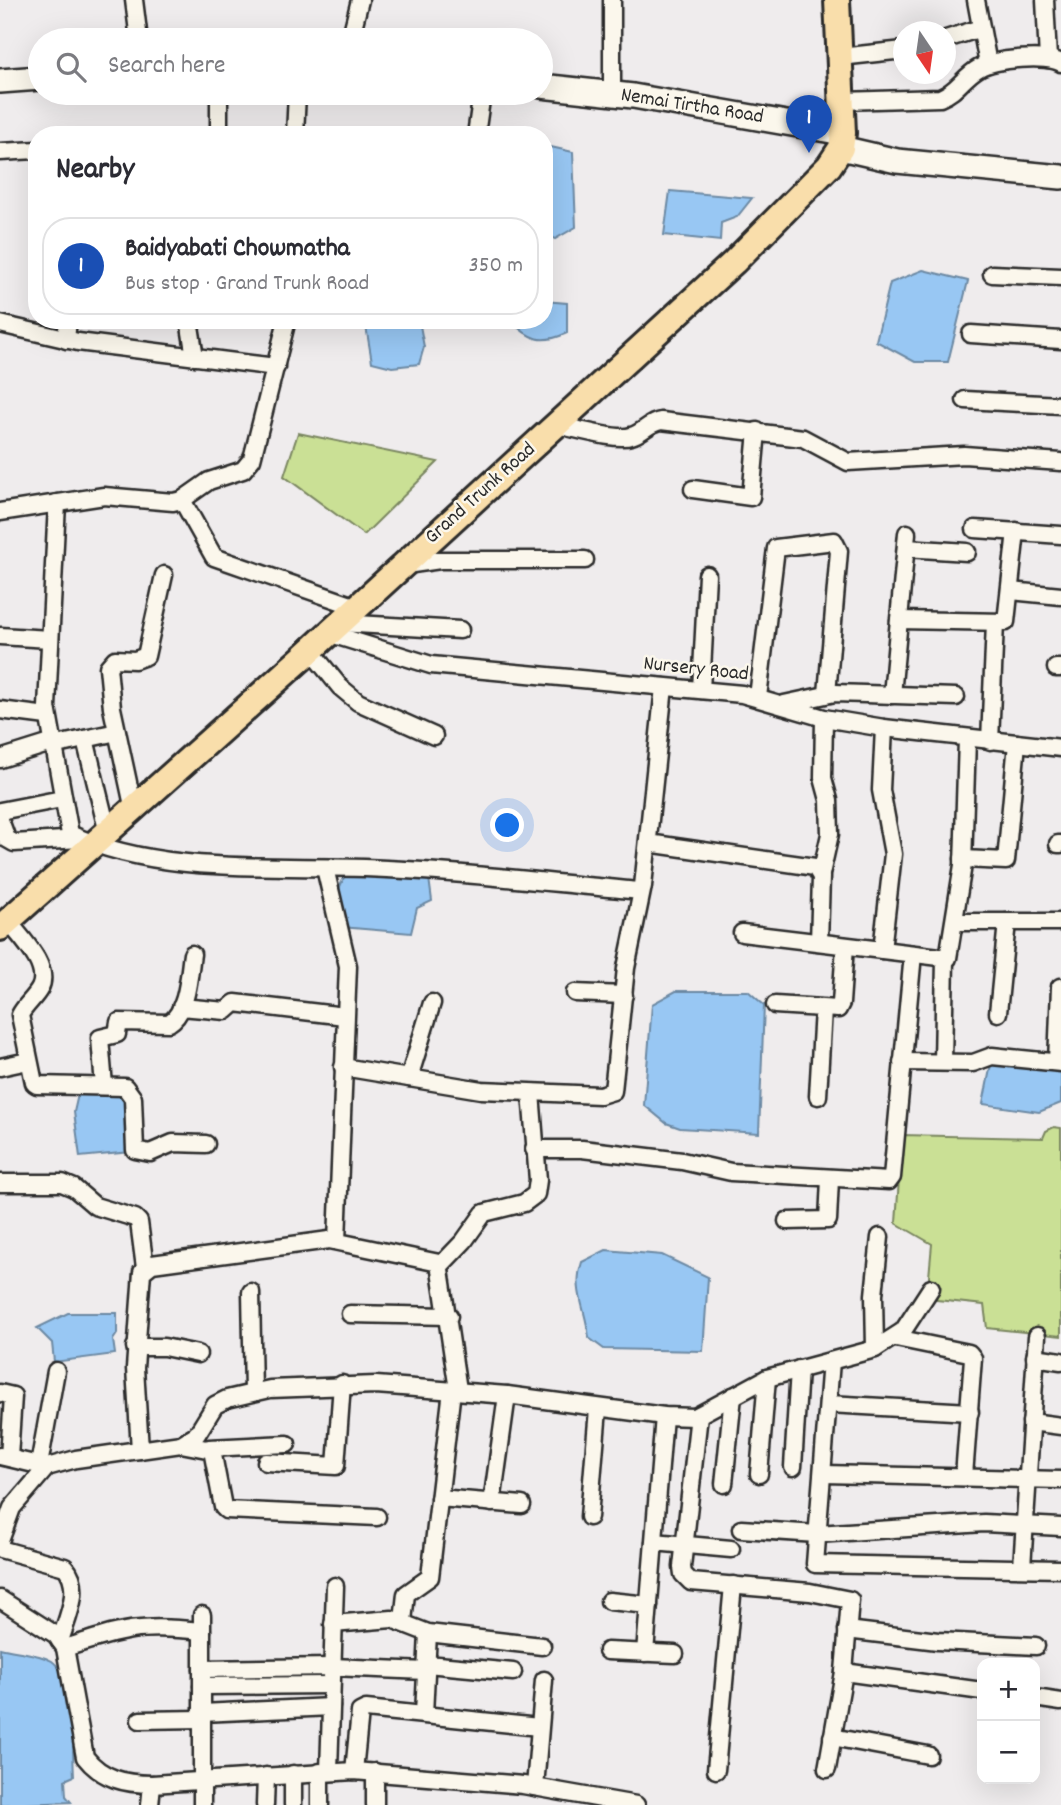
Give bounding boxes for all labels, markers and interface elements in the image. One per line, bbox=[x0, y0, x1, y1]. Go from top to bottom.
north arrow bbox=[893, 21, 956, 84]
search box bbox=[28, 28, 553, 105]
icon: search bbox=[52, 48, 90, 86]
text: Search here bbox=[108, 48, 226, 85]
street label: Nemai Tirtha Road bbox=[619, 81, 765, 133]
pin: 1 bbox=[786, 95, 832, 153]
text: Nearby bbox=[56, 150, 134, 193]
text: Baidyabati Chowmatha bbox=[125, 231, 350, 268]
text: 1 bbox=[78, 250, 84, 283]
text: 350 m bbox=[469, 250, 523, 283]
text: Bus stop · Grand Trunk Road bbox=[125, 268, 369, 301]
street label: Grand Trunk Road bbox=[419, 436, 543, 552]
street label: Nursery Road bbox=[642, 650, 750, 690]
your location bbox=[490, 808, 524, 842]
map controls bbox=[977, 1658, 1040, 1784]
button: + bbox=[977, 1658, 1040, 1721]
button: − bbox=[977, 1721, 1040, 1784]

